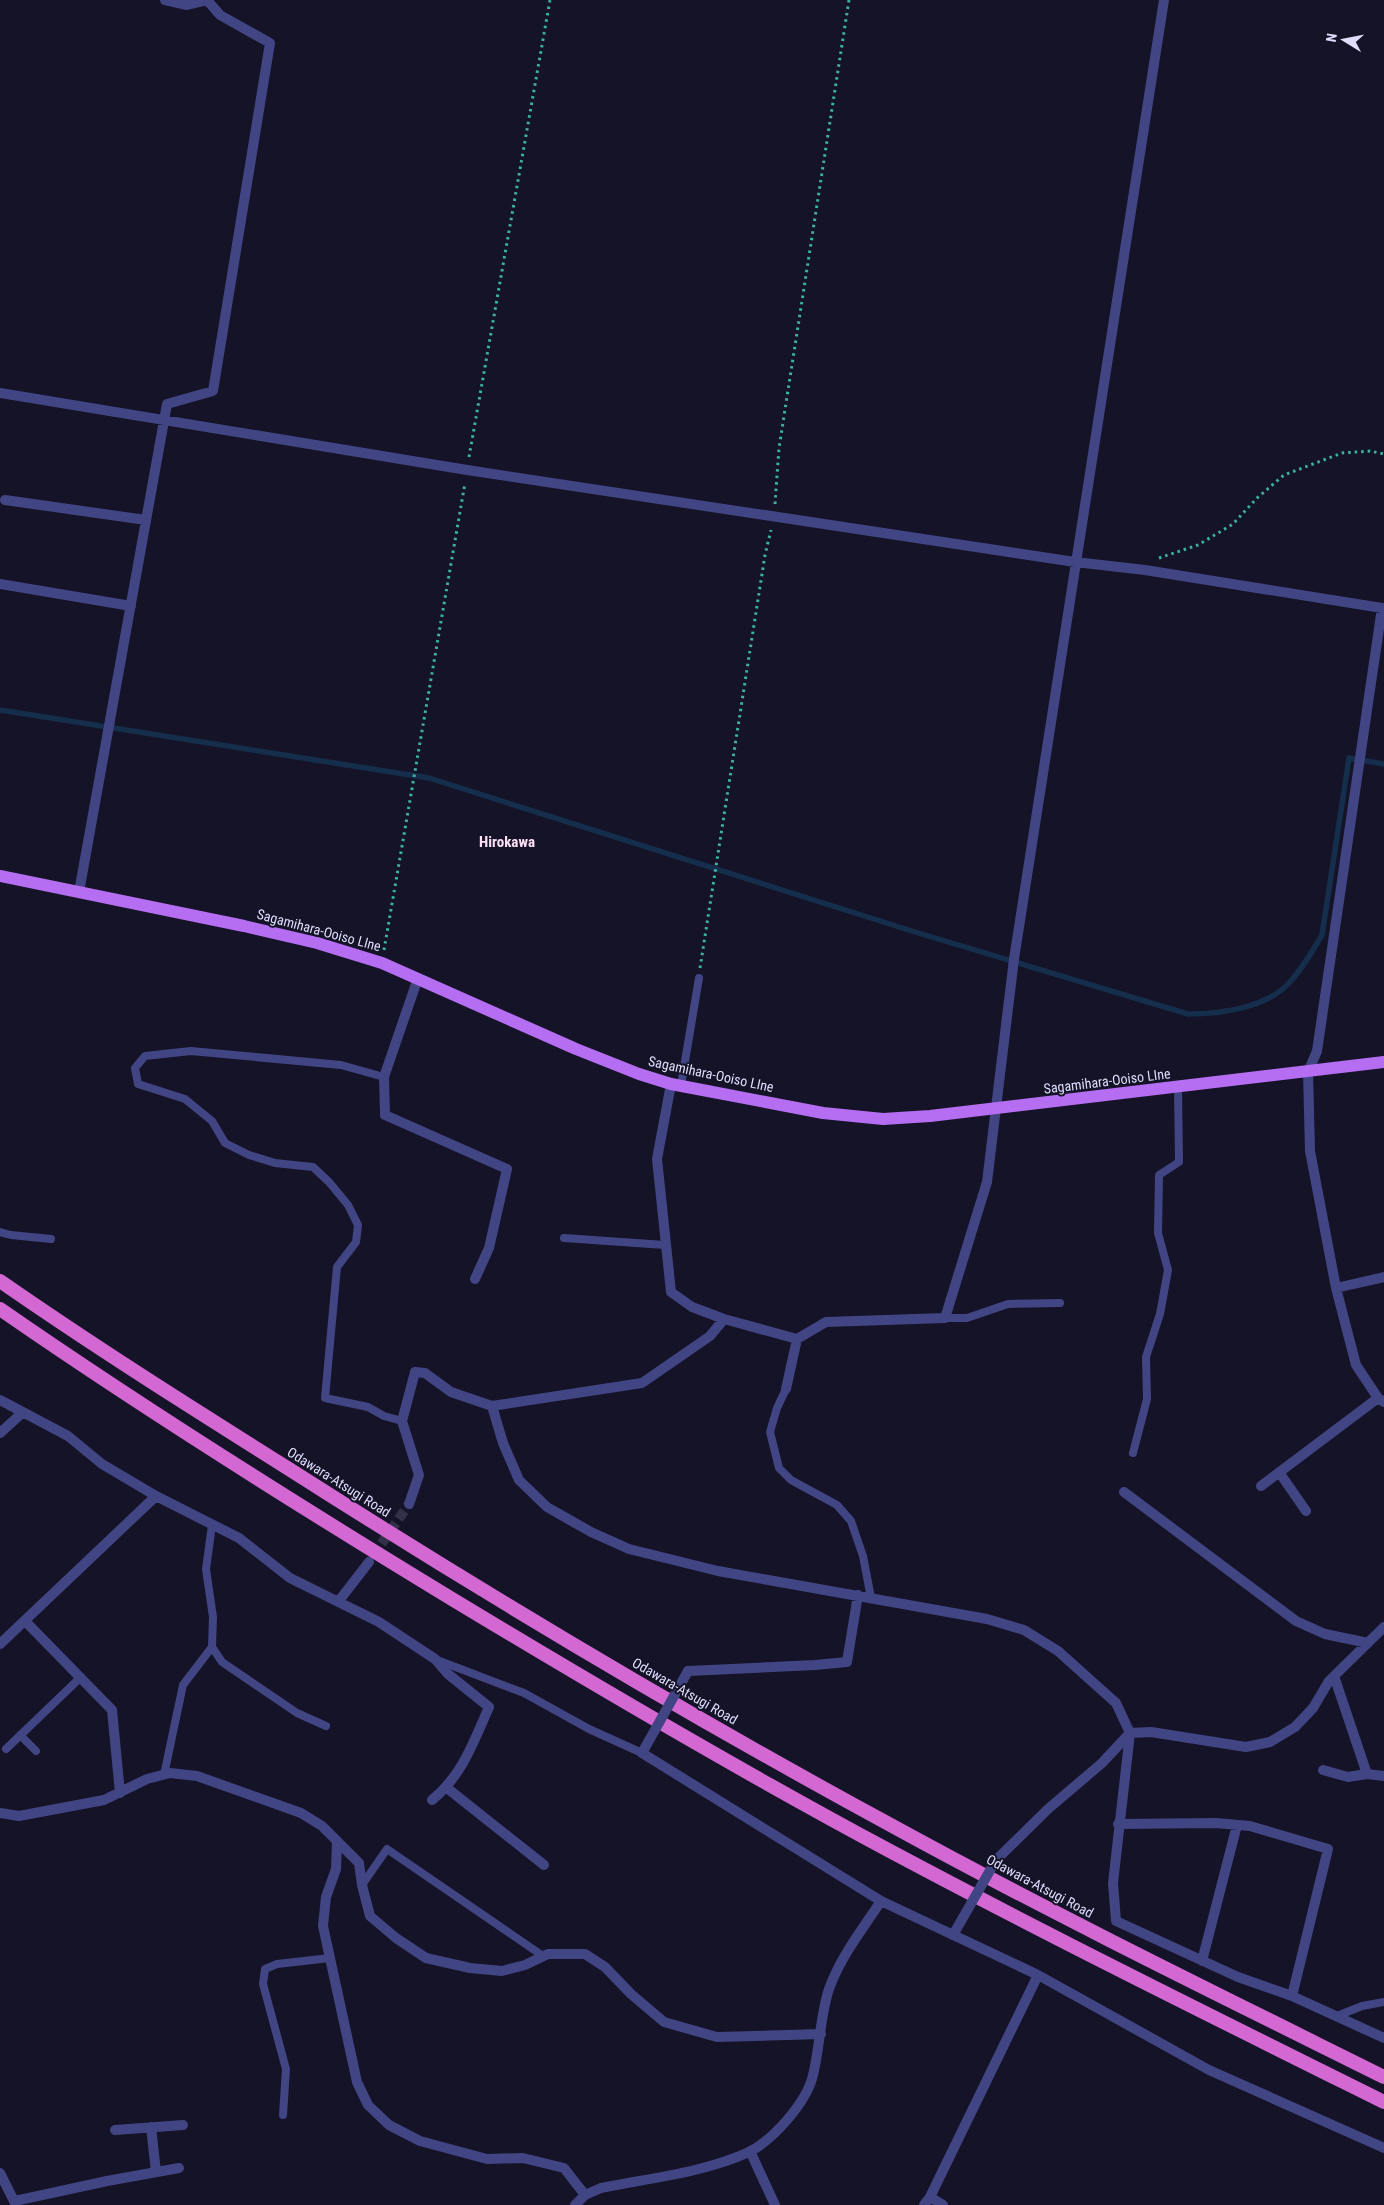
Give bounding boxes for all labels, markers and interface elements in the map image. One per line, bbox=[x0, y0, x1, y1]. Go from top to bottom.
north arrow bbox=[1319, 15, 1369, 65]
text: N bbox=[1323, 32, 1340, 43]
district label: Hirokawa bbox=[479, 833, 535, 851]
street label: Sagamihara-Ooiso LIne bbox=[255, 906, 383, 954]
street label: Sagamihara-Ooiso LIne bbox=[647, 1053, 776, 1095]
street label: Sagamihara-Ooiso LIne bbox=[1043, 1065, 1172, 1097]
street label: Odawara-Atsugi Road bbox=[284, 1444, 394, 1520]
street label: Odawara-Atsugi Road bbox=[630, 1654, 740, 1728]
street label: Odawara-Atsugi Road bbox=[984, 1851, 1096, 1921]

